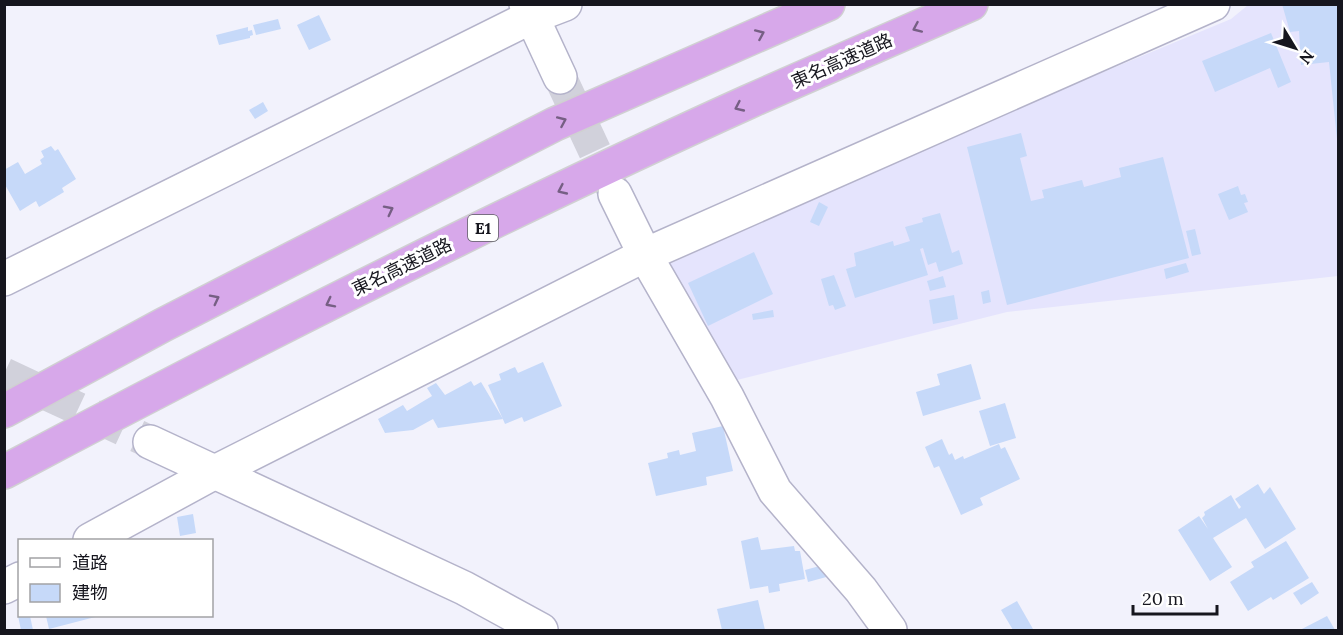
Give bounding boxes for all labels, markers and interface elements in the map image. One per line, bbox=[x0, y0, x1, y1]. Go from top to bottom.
north arrow bbox=[1265, 18, 1325, 78]
one-way arrow bbox=[912, 21, 923, 33]
street label: 東名高速道路 bbox=[788, 28, 896, 93]
one-way arrow bbox=[754, 30, 765, 42]
text: N bbox=[1295, 46, 1319, 68]
one-way arrow bbox=[734, 99, 745, 111]
one-way arrow bbox=[556, 117, 567, 129]
one-way arrow bbox=[558, 183, 569, 195]
one-way arrow bbox=[382, 206, 393, 217]
road number: E1 bbox=[468, 215, 498, 241]
street label: 東名高速道路 bbox=[348, 233, 455, 301]
one-way arrow bbox=[209, 294, 220, 306]
one-way arrow bbox=[326, 295, 337, 307]
legend bbox=[18, 539, 213, 617]
text: 道路 bbox=[72, 551, 108, 574]
scale bar bbox=[1133, 578, 1217, 616]
text: 建物 bbox=[72, 581, 108, 604]
text: 20 m bbox=[1142, 587, 1184, 610]

